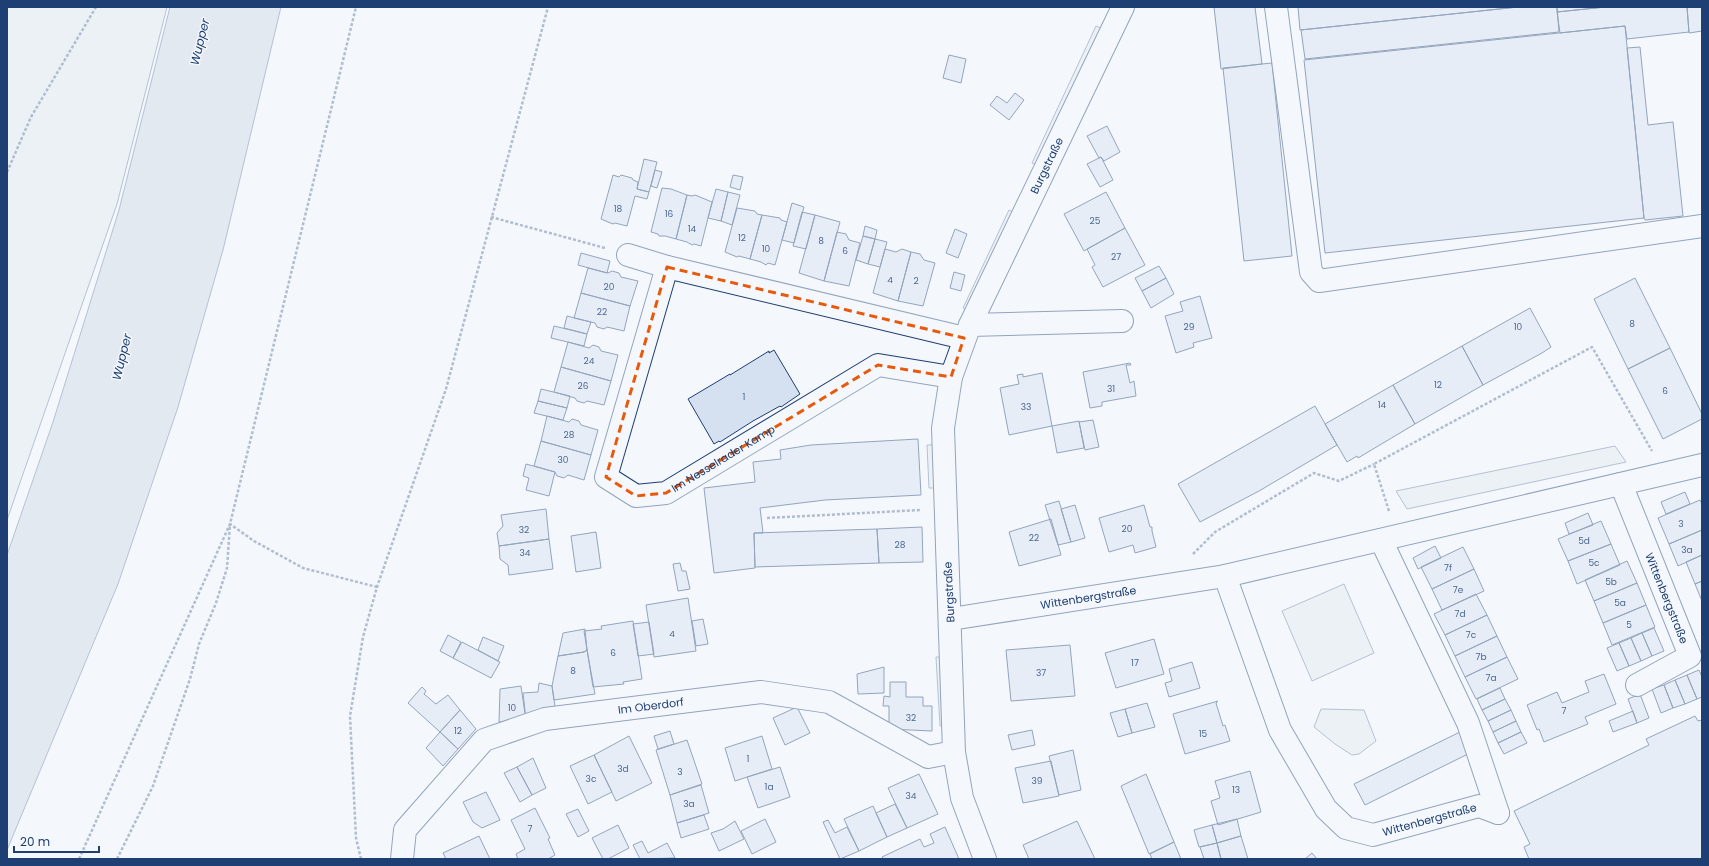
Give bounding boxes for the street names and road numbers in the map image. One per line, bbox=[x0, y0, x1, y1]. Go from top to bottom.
street label: Burgstraße bbox=[1026, 134, 1067, 196]
street label: Im Nesselrader Kamp bbox=[668, 421, 778, 496]
street label: Wittenbergstraße bbox=[1641, 550, 1692, 646]
street label: Burgstraße bbox=[939, 561, 959, 623]
street label: Wittenbergstraße bbox=[1039, 582, 1138, 613]
street label: Im Oberdorf bbox=[617, 694, 685, 718]
street label: Wittenbergstraße bbox=[1381, 799, 1478, 840]

